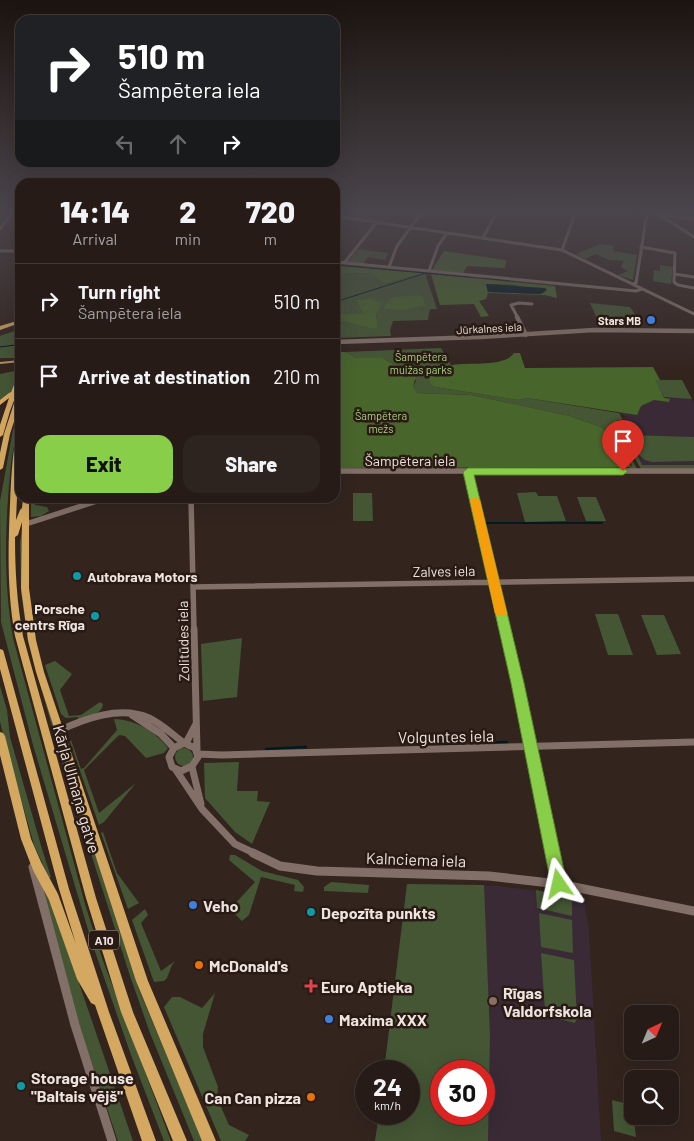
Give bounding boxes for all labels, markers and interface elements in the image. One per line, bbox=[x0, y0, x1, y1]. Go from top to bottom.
text: 510 m bbox=[118, 34, 205, 76]
icon: right bbox=[35, 35, 100, 100]
text: Šampētera iela bbox=[118, 76, 260, 102]
icon: left bbox=[111, 130, 139, 158]
icon: ahead bbox=[164, 130, 192, 158]
icon: right bbox=[217, 130, 245, 158]
text: 14:14 bbox=[60, 193, 130, 229]
text: 2 bbox=[179, 193, 196, 229]
text: 720 bbox=[246, 193, 295, 229]
text: Arrival bbox=[73, 229, 117, 248]
text: min bbox=[175, 229, 201, 248]
text: m bbox=[264, 229, 277, 248]
text: Turn right bbox=[78, 280, 160, 303]
icon: right bbox=[35, 287, 63, 315]
text: 510 m bbox=[274, 290, 320, 313]
text: Šampētera iela bbox=[78, 303, 182, 322]
place label: Stars MB bbox=[598, 314, 641, 327]
marker: Stars MB bbox=[645, 314, 657, 326]
street label: Jūrkalnes iela bbox=[456, 320, 522, 336]
park label: Šampētera muižas parks bbox=[390, 350, 452, 376]
icon: arrive bbox=[35, 362, 63, 390]
text: Arrive at destination bbox=[78, 365, 250, 388]
text: 210 m bbox=[273, 365, 320, 388]
park label: Šampētera mežs bbox=[355, 409, 407, 435]
pin bbox=[602, 420, 644, 471]
icon: arrive bbox=[609, 427, 637, 455]
button: Exit bbox=[35, 435, 173, 493]
button: Share bbox=[183, 435, 320, 493]
street label: Šampētera iela bbox=[365, 452, 455, 469]
street label: Zalves iela bbox=[412, 562, 476, 580]
place label: Autobrava Motors bbox=[87, 568, 197, 585]
marker: Autobrava Motors bbox=[71, 570, 83, 582]
place label: Porsche centrs Rīga bbox=[15, 600, 85, 633]
street label: Zolitūdes iela bbox=[174, 601, 192, 681]
marker: Porsche centrs Rīga bbox=[89, 610, 101, 622]
street label: Kārļa Ulmaņa gatve bbox=[50, 723, 104, 855]
street label: Volguntes iela bbox=[398, 726, 494, 746]
street label: Kalnciema iela bbox=[366, 848, 466, 870]
position arrow bbox=[532, 857, 584, 909]
place label: Veho bbox=[203, 896, 238, 915]
marker: Veho bbox=[187, 899, 199, 911]
place label: Depozīta punkts bbox=[321, 903, 436, 922]
marker: Depozīta punkts bbox=[305, 906, 317, 918]
road number: A10 bbox=[89, 930, 119, 950]
place label: McDonald's bbox=[209, 956, 288, 975]
marker: McDonald's bbox=[193, 959, 205, 971]
place label: Euro Aptieka bbox=[321, 977, 412, 996]
marker: Euro Aptieka bbox=[305, 980, 317, 992]
place label: Rīgas Valdorfskola bbox=[503, 983, 592, 1020]
marker: Rīgas Valdorfskola bbox=[487, 995, 499, 1007]
north arrow bbox=[624, 1005, 679, 1060]
map controls bbox=[624, 1005, 679, 1125]
place label: Maxima XXX bbox=[339, 1010, 427, 1029]
marker: Maxima XXX bbox=[323, 1013, 335, 1025]
speed limit sign: 30 bbox=[430, 1060, 495, 1125]
place label: Storage house "Baltais vējš" bbox=[31, 1068, 134, 1105]
button: search bbox=[624, 1070, 679, 1125]
text: 24 bbox=[373, 1071, 402, 1101]
marker: Storage house "Baltais vējš" bbox=[15, 1080, 27, 1092]
place label: Can Can pizza bbox=[205, 1088, 301, 1107]
marker: Can Can pizza bbox=[305, 1091, 317, 1103]
text: km/h bbox=[374, 1098, 401, 1112]

